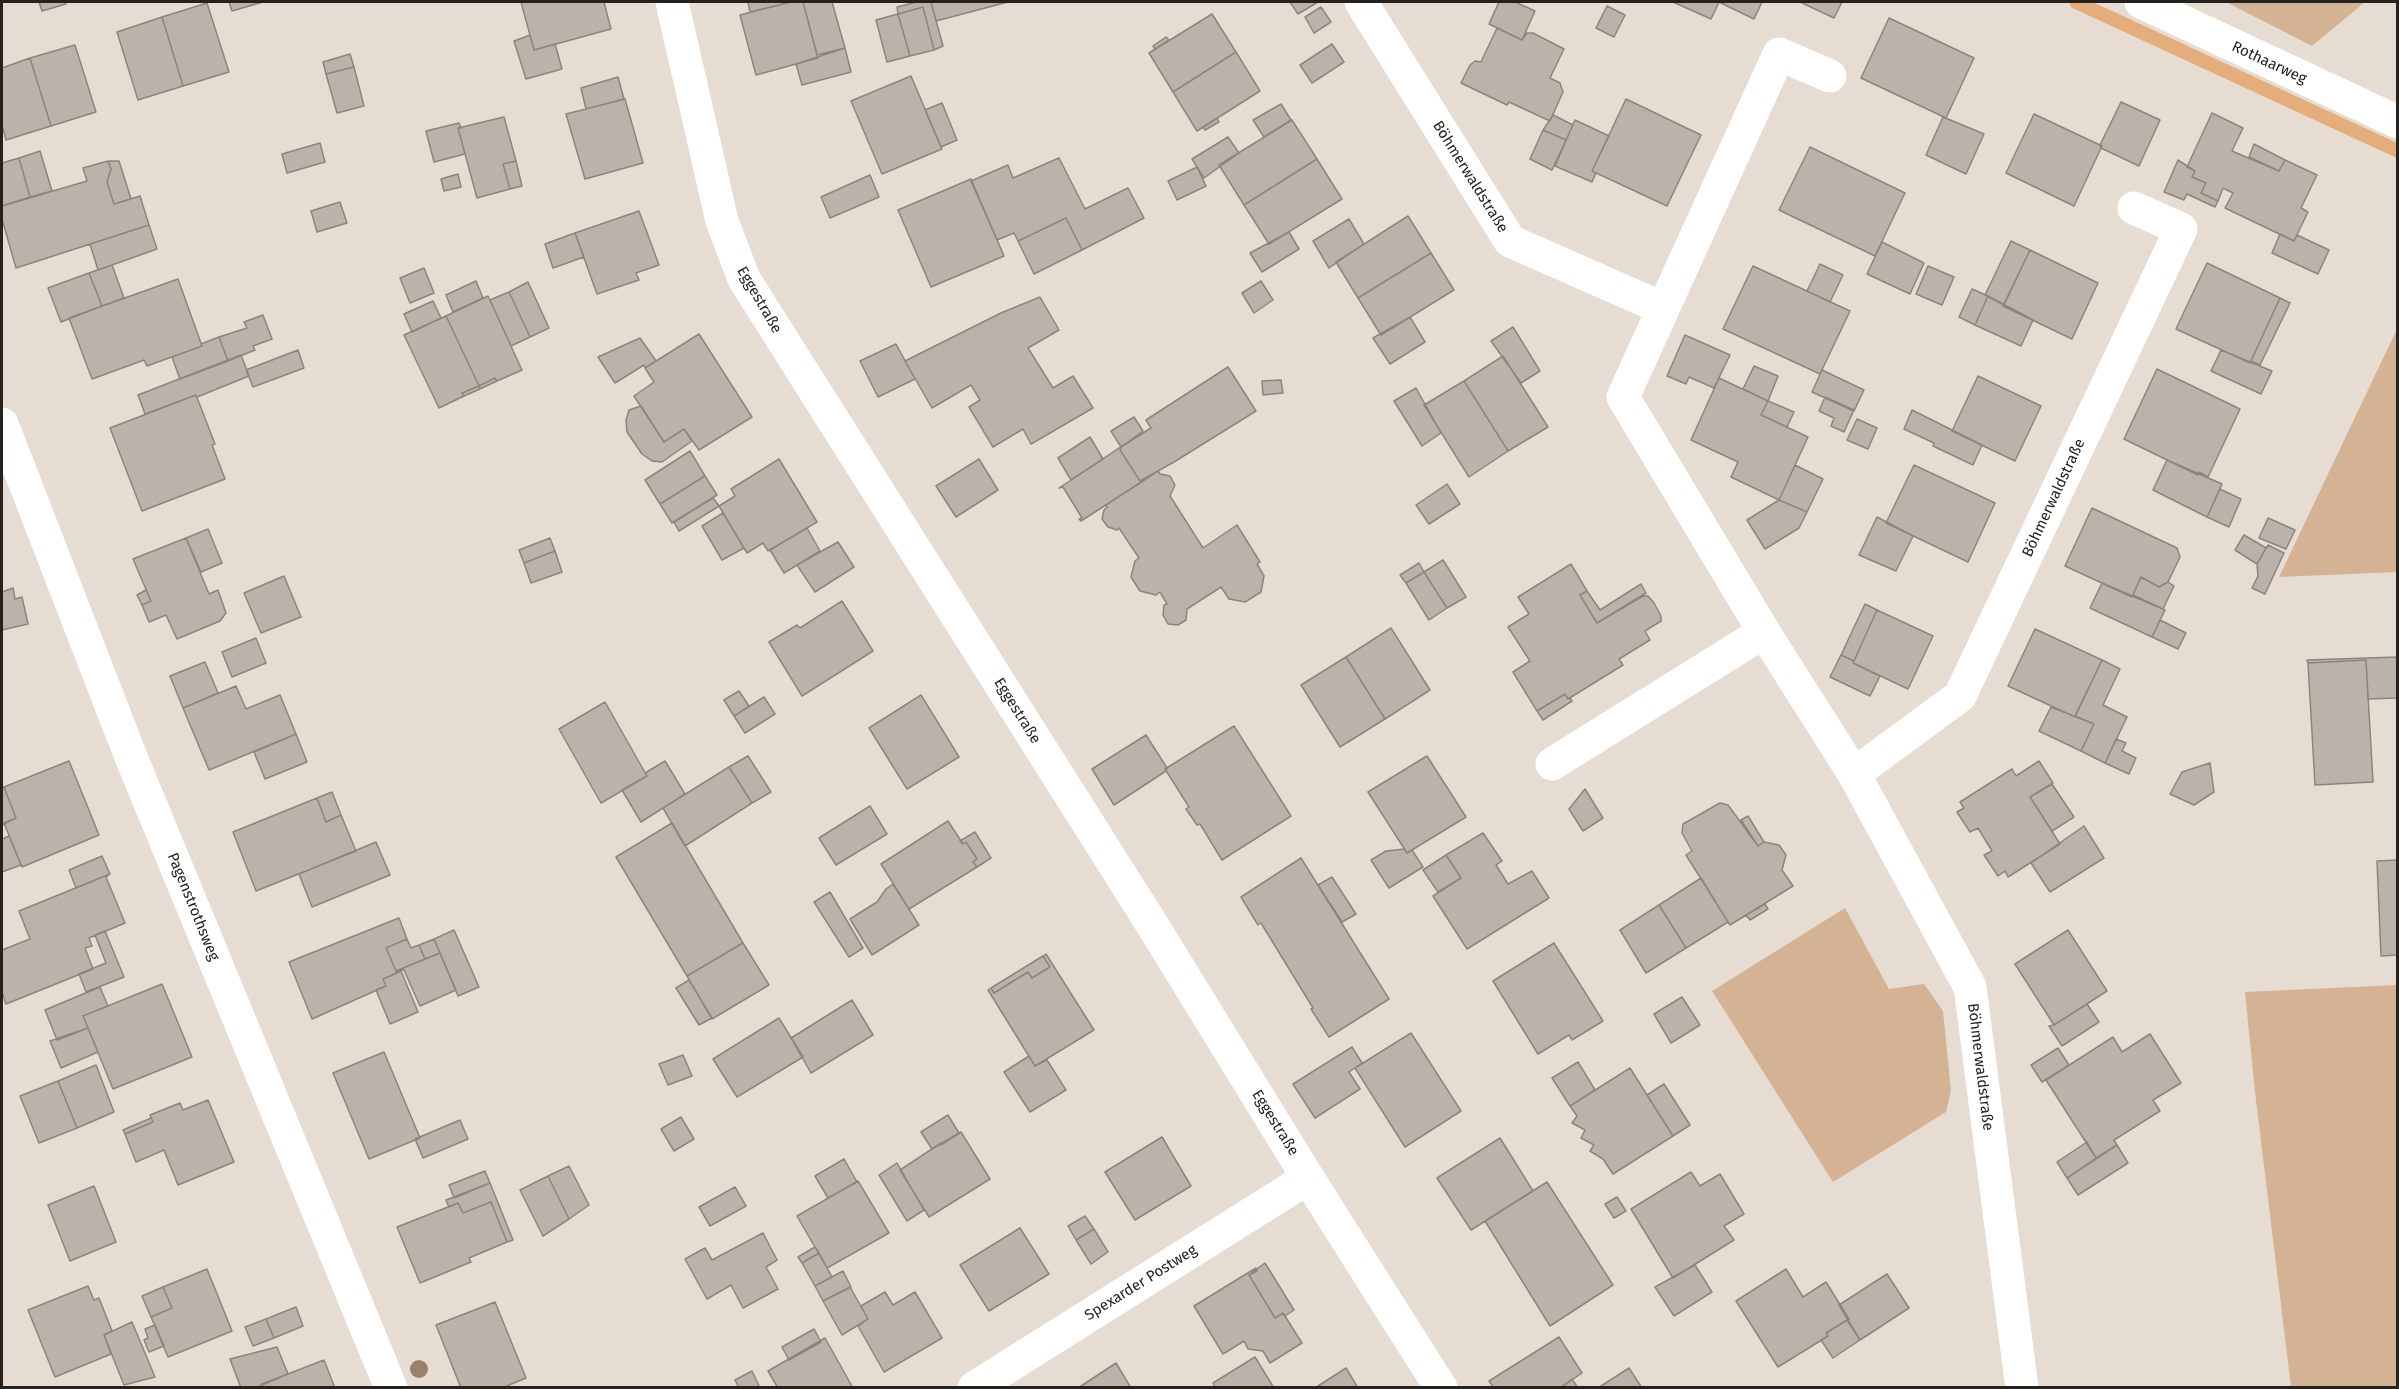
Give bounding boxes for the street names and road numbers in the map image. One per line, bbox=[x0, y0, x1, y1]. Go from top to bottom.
street label: Rothaarweg bbox=[2229, 38, 2309, 88]
street label: Böhmerwaldstraße bbox=[1428, 118, 1512, 236]
street label: Eggestraße bbox=[733, 263, 785, 337]
street label: Böhmerwaldstraße bbox=[2019, 436, 2089, 560]
street label: Eggestraße bbox=[990, 675, 1044, 747]
street label: Pagenstrothsweg bbox=[163, 850, 223, 964]
street label: Böhmerwaldstraße bbox=[1963, 1002, 1997, 1132]
street label: Eggestraße bbox=[1248, 1087, 1302, 1159]
street label: Spexarder Postweg bbox=[1082, 1241, 1200, 1325]

